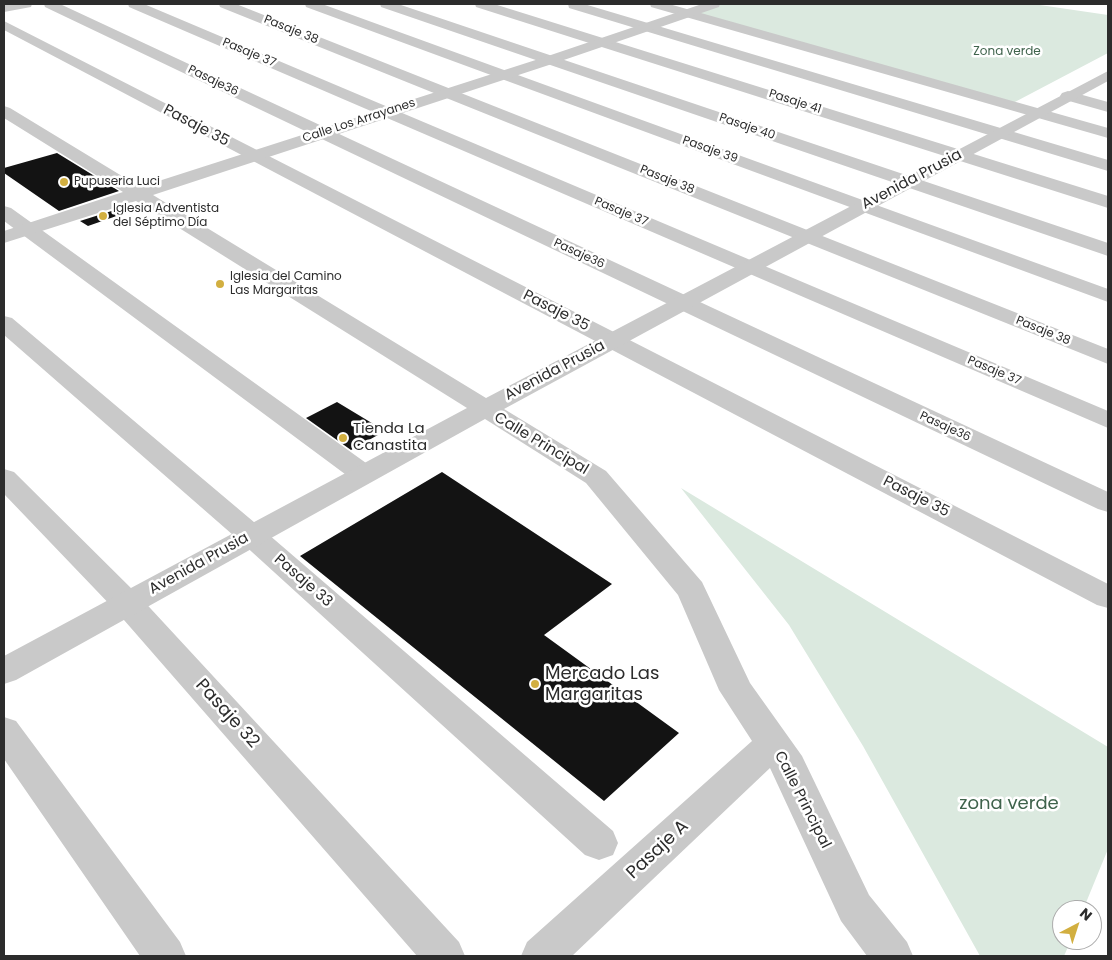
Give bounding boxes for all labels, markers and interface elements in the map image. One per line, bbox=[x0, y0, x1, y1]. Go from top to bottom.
street label: Pasaje 38 bbox=[262, 13, 320, 47]
street label: Pasaje 37 bbox=[220, 35, 278, 71]
park label: Zona verde bbox=[973, 45, 1041, 59]
street label: Pasaje36 bbox=[185, 63, 241, 99]
street label: Pasaje 41 bbox=[767, 87, 823, 117]
street label: Calle Los Arrayanes bbox=[301, 96, 417, 146]
street label: Pasaje 35 bbox=[160, 101, 232, 151]
street label: Pasaje 40 bbox=[717, 111, 777, 143]
street label: Pasaje 39 bbox=[680, 133, 740, 167]
street label: Avenida Prusia bbox=[859, 146, 965, 214]
street label: Pasaje 38 bbox=[638, 163, 696, 197]
place label: Pupuseria Luci bbox=[74, 175, 160, 189]
marker: Pupuseria Luci bbox=[58, 176, 70, 188]
street label: Pasaje 37 bbox=[592, 194, 650, 230]
place label: Iglesia Adventista del Séptimo Día bbox=[113, 202, 219, 230]
marker: Iglesia Adventista del Séptimo Día bbox=[97, 210, 109, 222]
street label: Pasaje36 bbox=[551, 236, 607, 272]
place label: Iglesia del Camino Las Margaritas bbox=[230, 270, 342, 298]
marker: Iglesia del Camino Las Margaritas bbox=[214, 278, 226, 290]
street label: Pasaje 35 bbox=[520, 287, 592, 335]
street label: Pasaje 38 bbox=[1014, 314, 1072, 348]
street label: Avenida Prusia bbox=[502, 337, 608, 405]
street label: Pasaje 37 bbox=[965, 353, 1023, 389]
street label: Calle Principal bbox=[491, 409, 591, 479]
street label: Pasaje36 bbox=[917, 409, 973, 445]
place label: Tienda La Canastita bbox=[353, 420, 427, 455]
marker: Tienda La Canastita bbox=[337, 432, 349, 444]
street label: Pasaje 35 bbox=[880, 473, 952, 521]
street label: Avenida Prusia bbox=[146, 529, 252, 599]
street label: Pasaje 33 bbox=[270, 551, 336, 611]
place label: Mercado Las Margaritas bbox=[545, 663, 659, 706]
street label: Pasaje 32 bbox=[190, 675, 264, 753]
marker: Mercado Las Margaritas bbox=[529, 678, 541, 690]
street label: Calle Principal bbox=[770, 748, 834, 852]
park label: zona verde bbox=[959, 793, 1059, 815]
street label: Pasaje A bbox=[623, 816, 693, 884]
north arrow bbox=[1052, 900, 1102, 950]
text: N bbox=[1076, 903, 1096, 925]

